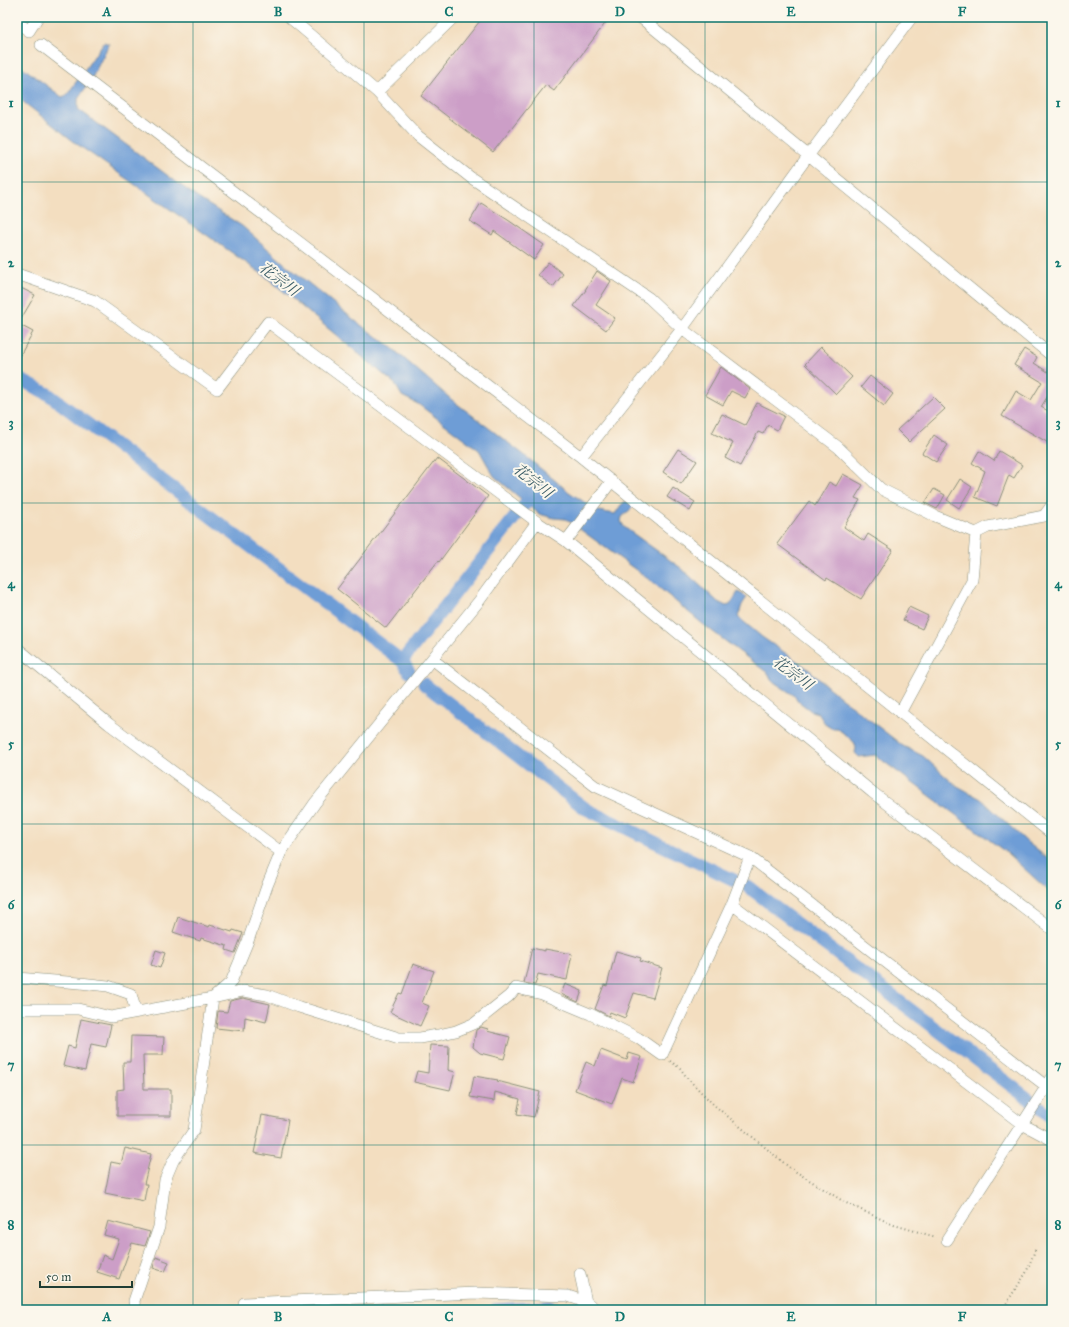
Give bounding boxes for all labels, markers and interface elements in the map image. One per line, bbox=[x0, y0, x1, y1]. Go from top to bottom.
text: A bbox=[102, 4, 112, 20]
text: B bbox=[274, 4, 283, 20]
text: C bbox=[445, 4, 454, 20]
text: D bbox=[615, 4, 625, 20]
text: E bbox=[786, 4, 796, 20]
text: F bbox=[958, 4, 967, 20]
text: 1 bbox=[8, 95, 14, 111]
text: 1 bbox=[1055, 95, 1061, 111]
text: 2 bbox=[8, 255, 15, 271]
text: 2 bbox=[1055, 255, 1062, 271]
water label: 花宗川 bbox=[256, 258, 304, 301]
text: 3 bbox=[8, 415, 14, 431]
text: 3 bbox=[1055, 415, 1061, 431]
water label: 花宗川 bbox=[510, 460, 558, 503]
text: 4 bbox=[7, 576, 15, 592]
text: 4 bbox=[1054, 576, 1062, 592]
water label: 花宗川 bbox=[770, 652, 818, 695]
text: 5 bbox=[8, 736, 15, 752]
text: 5 bbox=[1055, 736, 1062, 752]
text: 6 bbox=[8, 897, 16, 913]
text: 6 bbox=[1055, 897, 1063, 913]
text: 7 bbox=[8, 1057, 15, 1073]
text: 7 bbox=[1055, 1057, 1062, 1073]
text: 8 bbox=[8, 1217, 15, 1233]
text: 8 bbox=[1055, 1217, 1062, 1233]
scale bar bbox=[40, 1263, 132, 1289]
text: 50 m bbox=[46, 1270, 71, 1284]
text: A bbox=[102, 1309, 112, 1325]
text: B bbox=[274, 1309, 283, 1325]
text: C bbox=[445, 1309, 454, 1325]
text: D bbox=[615, 1309, 625, 1325]
text: E bbox=[786, 1309, 796, 1325]
text: F bbox=[958, 1309, 967, 1325]

